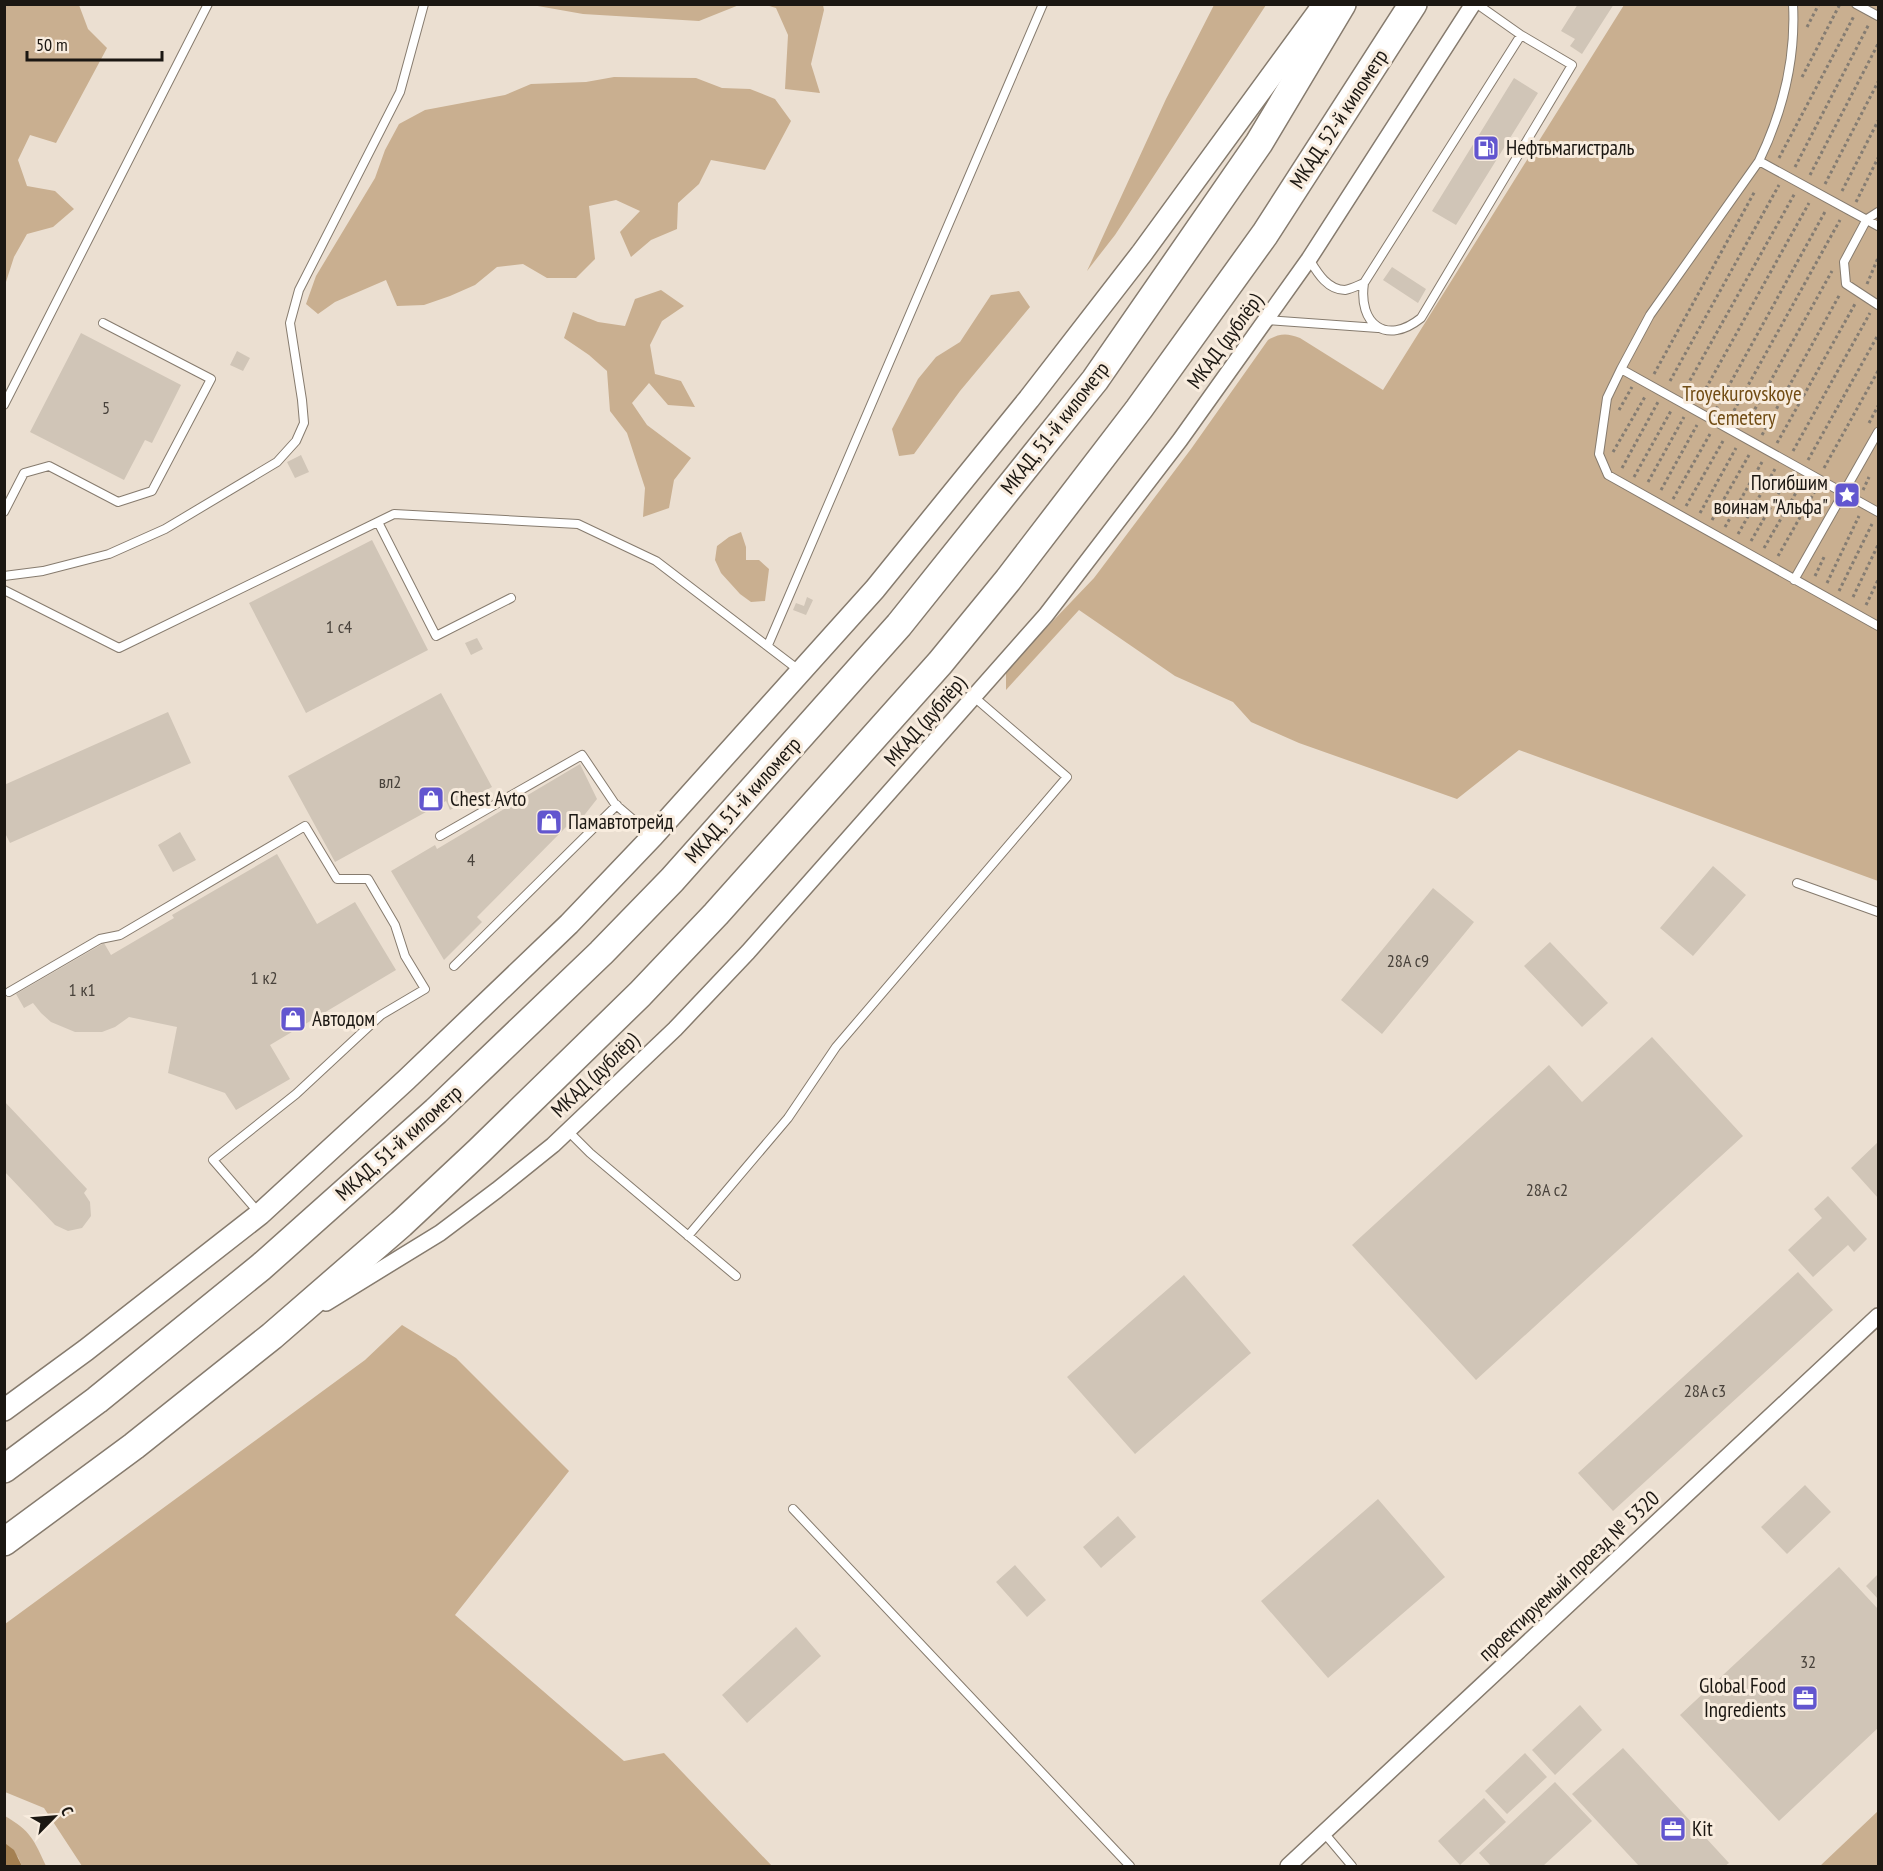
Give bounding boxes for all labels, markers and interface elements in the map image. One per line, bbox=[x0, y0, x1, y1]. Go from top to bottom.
scale bar bbox=[27, 24, 162, 62]
text: 50 m bbox=[36, 33, 68, 56]
street label: МКАД, 52-й километр bbox=[1283, 44, 1394, 194]
fuel station icon: Нефтьмагистраль bbox=[1471, 133, 1501, 163]
place label: Нефтьмагистраль bbox=[1506, 134, 1635, 161]
street label: МКАД (дублёр) bbox=[1181, 288, 1268, 394]
street label: МКАД, 51-й километр bbox=[994, 356, 1115, 499]
park label: Troyekurovskoye Cemetery bbox=[1682, 380, 1802, 431]
house number: 5 bbox=[102, 396, 110, 419]
place label: Погибшим воинам "Альфа" bbox=[1714, 469, 1828, 520]
place icon: Погибшим воинам "Альфа" bbox=[1832, 480, 1862, 510]
house number: 1 с4 bbox=[326, 615, 352, 638]
street label: МКАД (дублёр) bbox=[878, 670, 972, 772]
street label: МКАД, 51-й километр bbox=[679, 731, 807, 869]
house number: вл2 bbox=[379, 770, 401, 793]
shop icon: Chest Avto bbox=[416, 784, 446, 814]
place label: Chest Avto bbox=[450, 785, 526, 812]
shop icon: Памавтотрейд bbox=[534, 807, 564, 837]
place label: Памавтотрейд bbox=[568, 808, 674, 835]
house number: 4 bbox=[467, 848, 475, 871]
house number: 28А с9 bbox=[1387, 949, 1429, 972]
house number: 1 к2 bbox=[251, 966, 277, 989]
house number: 1 к1 bbox=[69, 978, 95, 1001]
shop icon: Автодом bbox=[278, 1004, 308, 1034]
place label: Автодом bbox=[312, 1005, 375, 1032]
street label: МКАД (дублёр) bbox=[545, 1026, 644, 1123]
street label: МКАД, 51-й километр bbox=[330, 1079, 468, 1207]
house number: 28А с2 bbox=[1526, 1178, 1568, 1201]
house number: 28А с3 bbox=[1684, 1379, 1726, 1402]
street label: проектируемый проезд № 5320 bbox=[1472, 1485, 1665, 1667]
house number: 32 bbox=[1800, 1650, 1816, 1673]
place label: Global Food Ingredients bbox=[1699, 1672, 1786, 1723]
office icon: Global Food Ingredients bbox=[1790, 1683, 1820, 1713]
north arrow bbox=[24, 1787, 84, 1847]
text: С bbox=[57, 1803, 78, 1819]
office icon: Kit bbox=[1658, 1814, 1688, 1844]
place label: Kit bbox=[1692, 1815, 1713, 1842]

